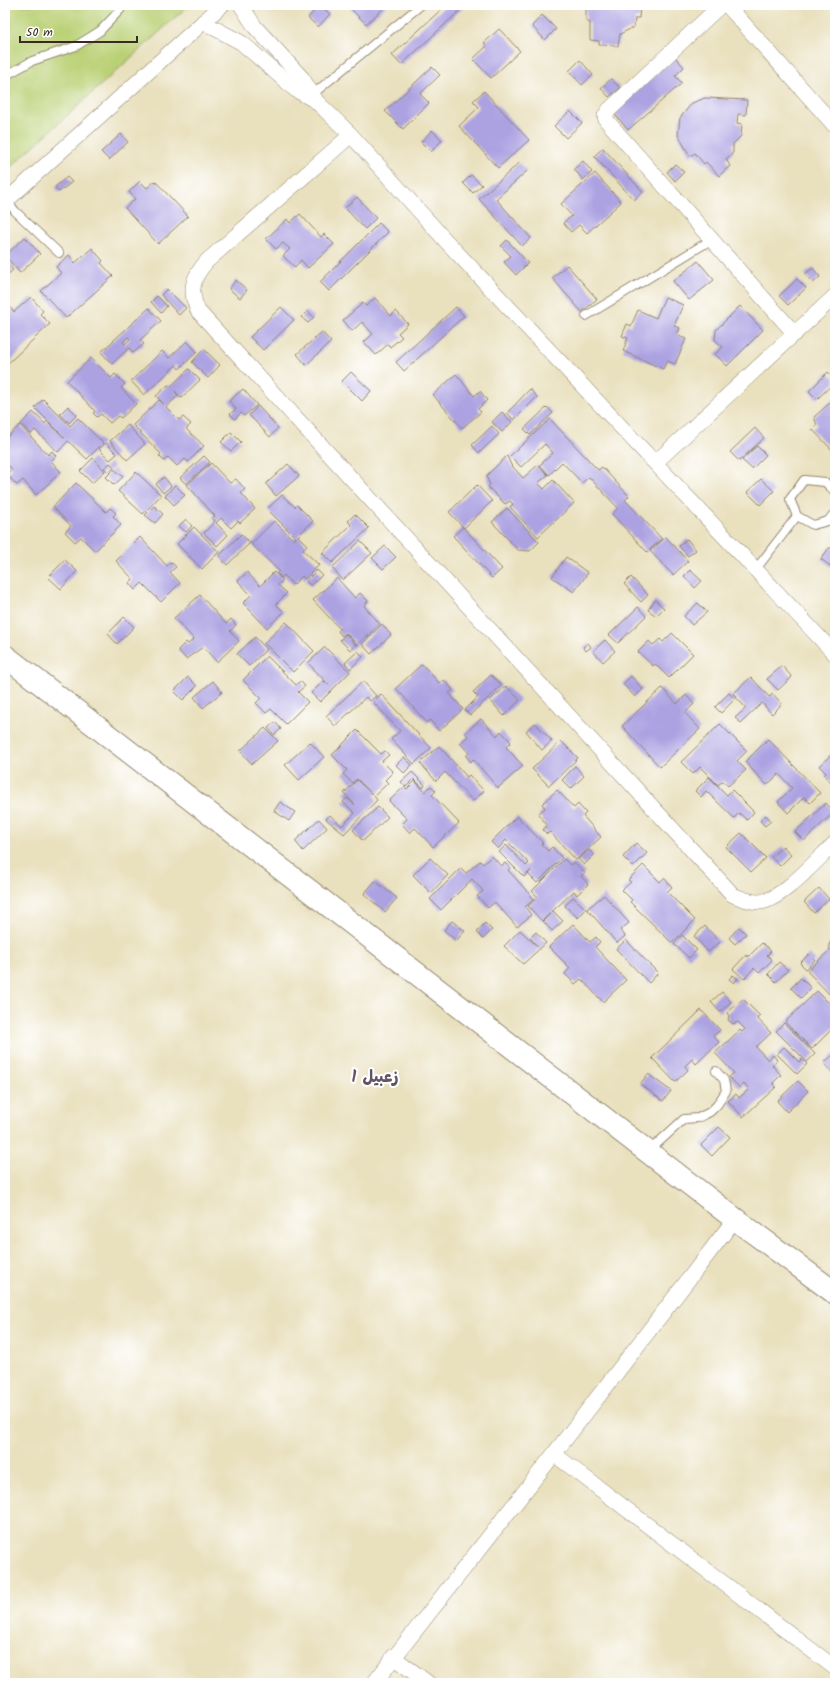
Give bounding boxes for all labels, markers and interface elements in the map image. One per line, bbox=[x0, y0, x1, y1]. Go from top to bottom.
scale bar bbox=[20, 18, 137, 44]
text: 50 m bbox=[26, 23, 53, 42]
district label: زعبيل 1 bbox=[352, 1065, 398, 1090]

